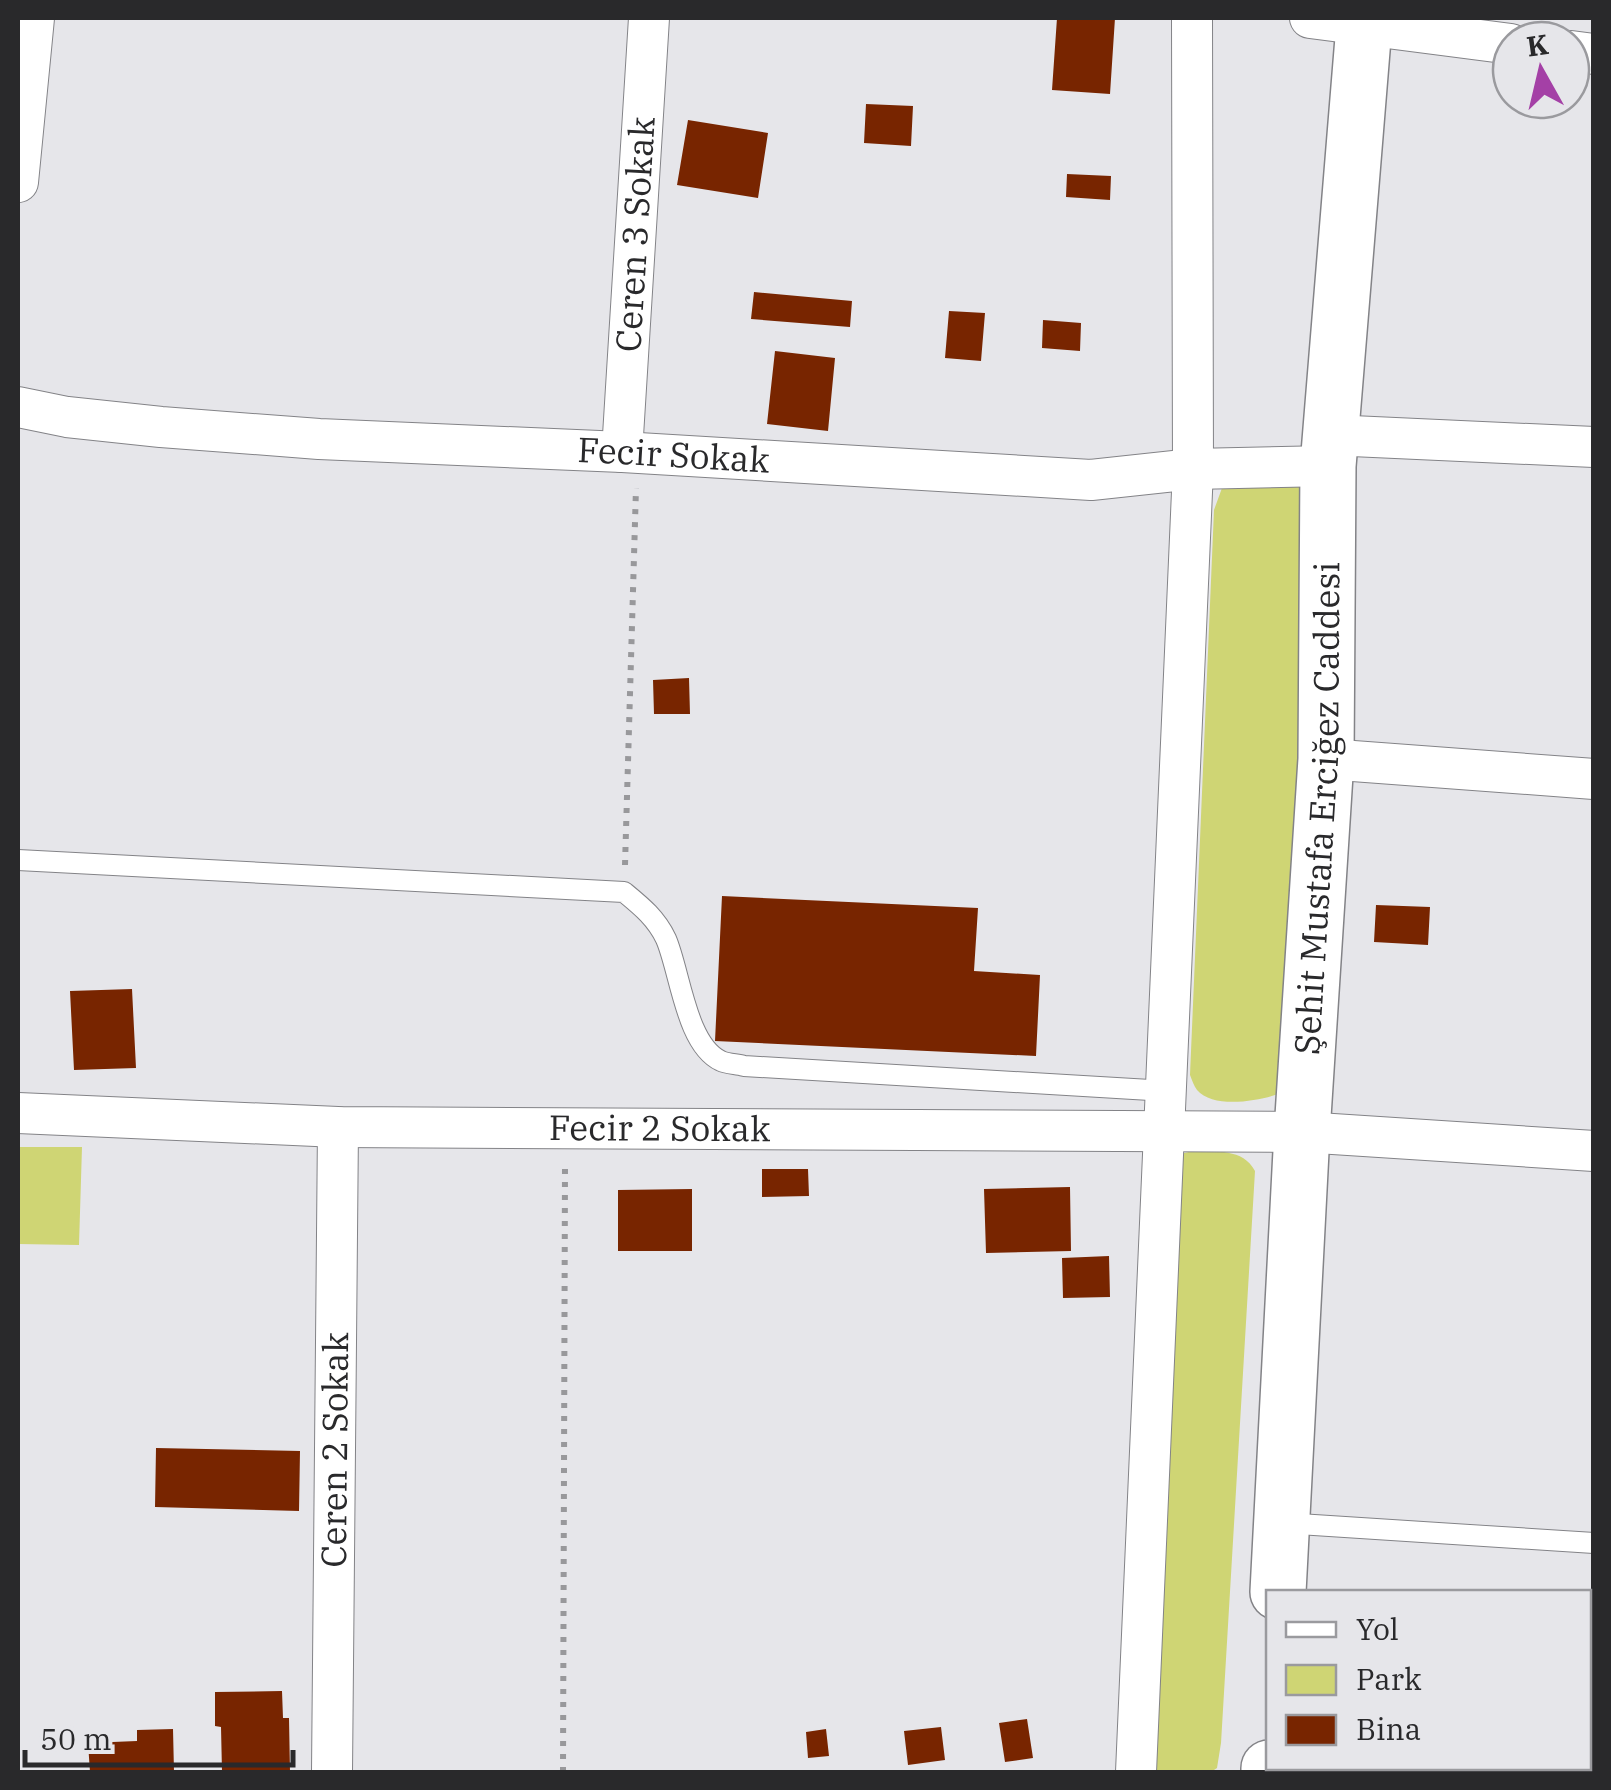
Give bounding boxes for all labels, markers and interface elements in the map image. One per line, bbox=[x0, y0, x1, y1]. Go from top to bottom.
north arrow bbox=[1491, 20, 1591, 120]
text: K bbox=[1524, 25, 1551, 65]
street label: Ceren 3 Sokak bbox=[604, 115, 665, 353]
street label: Fecir Sokak bbox=[577, 426, 772, 483]
street label: Şehit Mustafa Erciğez Caddesi bbox=[1283, 561, 1349, 1056]
street label: Fecir 2 Sokak bbox=[549, 1104, 771, 1151]
street label: Ceren 2 Sokak bbox=[310, 1332, 358, 1568]
legend bbox=[1266, 1590, 1591, 1770]
text: Yol bbox=[1356, 1609, 1399, 1648]
text: Park bbox=[1356, 1659, 1422, 1698]
scale bar bbox=[25, 1705, 292, 1767]
text: Bina bbox=[1356, 1709, 1421, 1748]
text: 50 m bbox=[40, 1719, 112, 1758]

